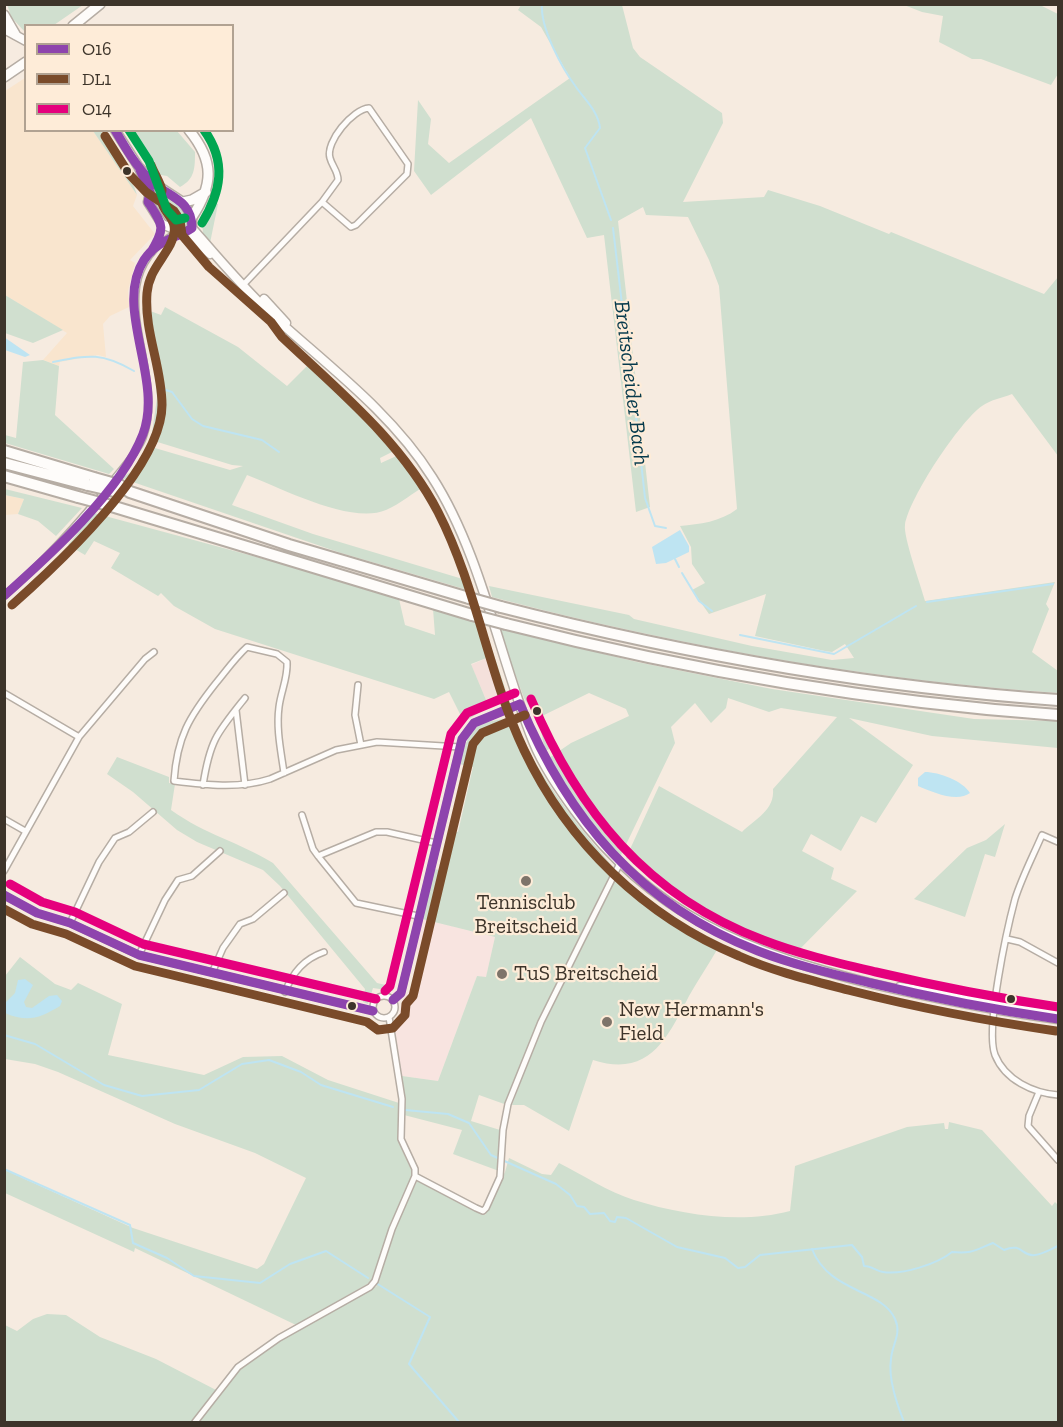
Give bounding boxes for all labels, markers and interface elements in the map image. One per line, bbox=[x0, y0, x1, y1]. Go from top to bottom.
legend bbox=[24, 24, 234, 132]
text: O16 bbox=[82, 38, 112, 60]
text: DL1 bbox=[82, 68, 111, 90]
text: O14 bbox=[82, 98, 112, 120]
unlabelled marker bbox=[121, 165, 133, 177]
water label: Breitscheider Bach bbox=[608, 299, 654, 467]
unlabelled marker bbox=[531, 705, 543, 717]
marker: Tennisclub Breitscheid bbox=[519, 874, 533, 888]
place label: Tennisclub Breitscheid bbox=[475, 890, 577, 940]
place label: TuS Breitscheid bbox=[514, 961, 658, 987]
marker: TuS Breitscheid bbox=[495, 967, 509, 981]
unlabelled marker bbox=[1005, 993, 1017, 1005]
place label: New Hermann's Field bbox=[619, 997, 764, 1047]
unlabelled marker bbox=[346, 1000, 358, 1012]
marker: New Hermann's Field bbox=[600, 1015, 614, 1029]

